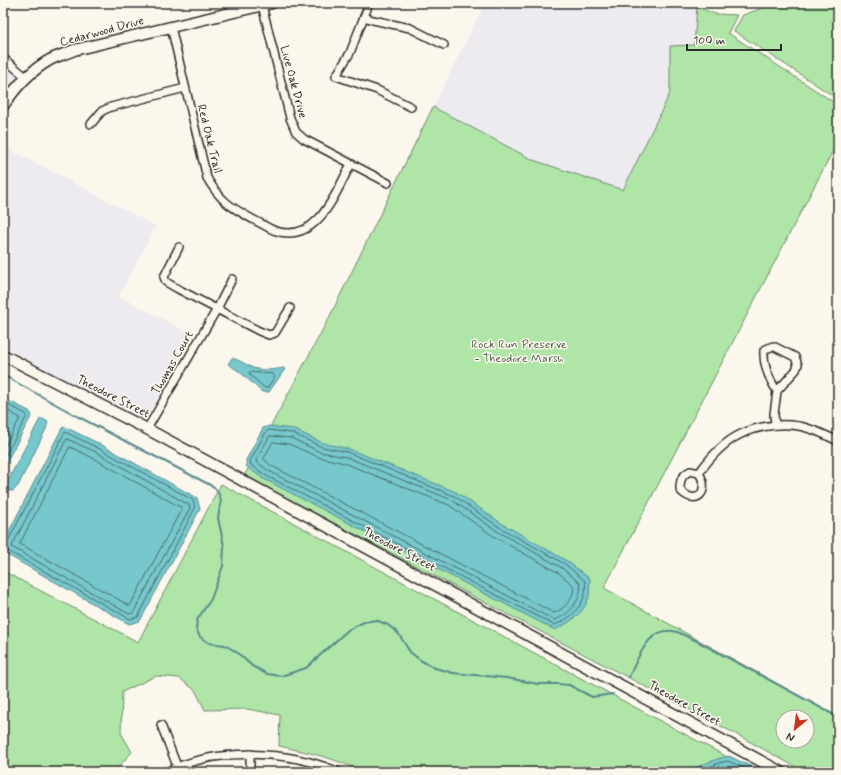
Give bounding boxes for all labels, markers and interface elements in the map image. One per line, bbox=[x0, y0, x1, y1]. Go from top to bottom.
street label: Cedarwood Drive bbox=[58, 13, 146, 51]
scale bar bbox=[687, 26, 781, 52]
text: 100 m bbox=[693, 33, 725, 49]
street label: Live Oak Drive bbox=[276, 44, 310, 120]
street label: Red Oak Trail bbox=[193, 103, 225, 175]
street label: Thomas Court bbox=[148, 328, 198, 398]
park label: Rock Run Preserve - Theodore Marsh bbox=[471, 337, 567, 367]
street label: Theodore Street bbox=[74, 372, 153, 423]
street label: Theodore Street bbox=[360, 524, 439, 576]
street label: Theodore Street bbox=[645, 678, 723, 731]
north arrow bbox=[775, 709, 815, 749]
text: N bbox=[784, 729, 797, 745]

